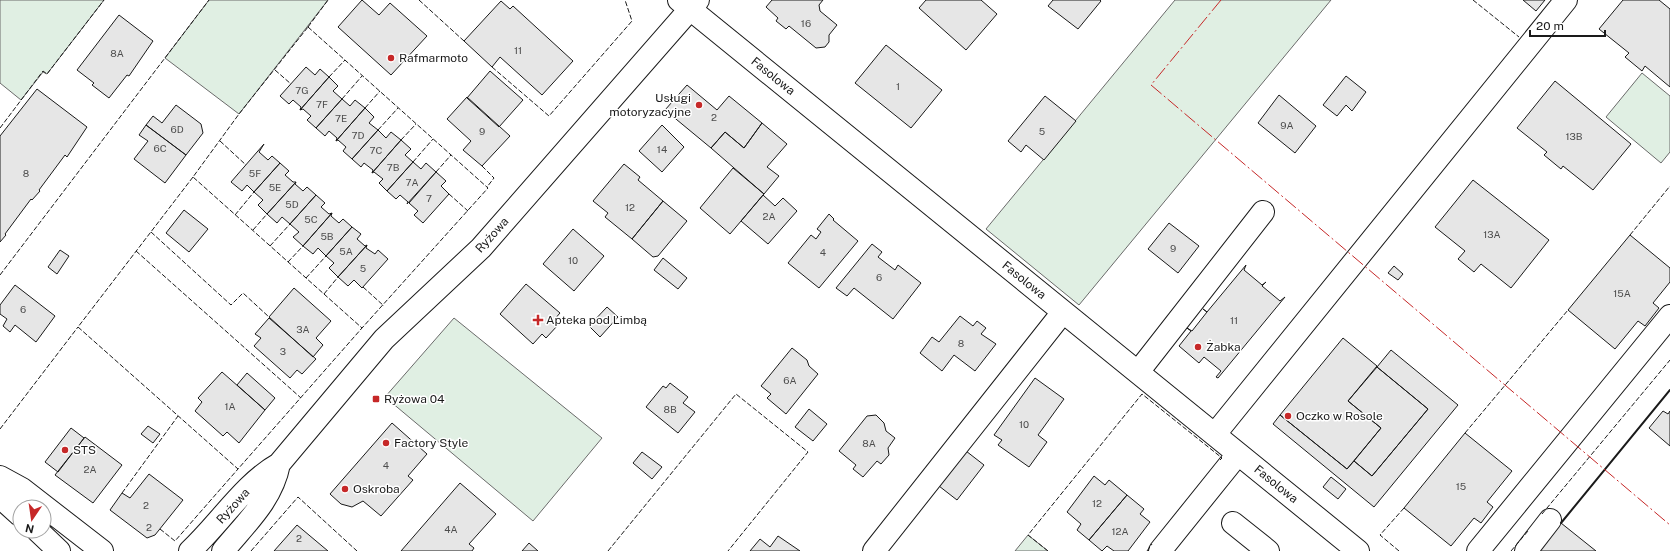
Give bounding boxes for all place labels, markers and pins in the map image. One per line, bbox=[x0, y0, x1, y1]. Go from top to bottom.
place label: Rafmarmoto bbox=[399, 51, 468, 65]
marker: Rafmarmoto bbox=[386, 53, 396, 63]
place label: Usługi motoryzacyjne bbox=[609, 91, 691, 119]
marker: Usługi motoryzacyjne bbox=[694, 100, 704, 110]
place label: Apteka pod Limbą bbox=[546, 313, 647, 327]
marker: Apteka pod Limbą bbox=[533, 315, 543, 325]
place label: Żabka bbox=[1206, 340, 1241, 354]
marker: Żabka bbox=[1193, 342, 1203, 352]
place label: Ryżowa 04 bbox=[384, 392, 445, 406]
marker: Ryżowa 04 bbox=[371, 394, 381, 404]
place label: Oczko w Rosole bbox=[1296, 409, 1383, 423]
marker: Oczko w Rosole bbox=[1283, 411, 1293, 421]
place label: Factory Style bbox=[394, 436, 469, 450]
marker: Factory Style bbox=[381, 438, 391, 448]
place label: STS bbox=[73, 443, 96, 457]
marker: STS bbox=[60, 445, 70, 455]
place label: Oskroba bbox=[353, 482, 400, 496]
marker: Oskroba bbox=[340, 484, 350, 494]

